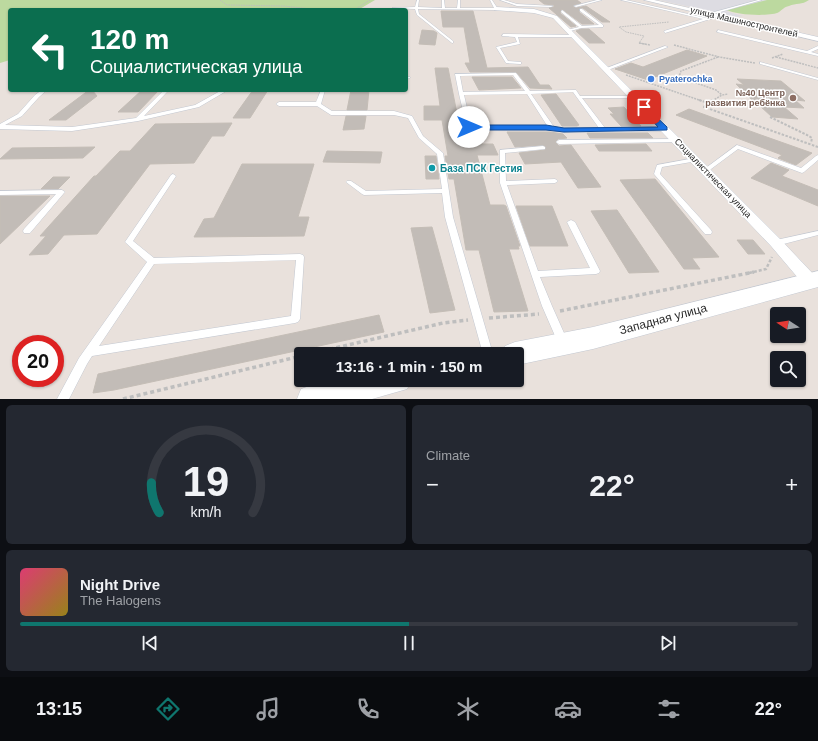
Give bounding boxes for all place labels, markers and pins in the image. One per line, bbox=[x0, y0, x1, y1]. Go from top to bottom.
marker: Pyaterochka bbox=[646, 74, 656, 84]
place label: Pyaterochka bbox=[659, 74, 714, 84]
place label: №40 Центр развития ребёнка bbox=[705, 88, 786, 108]
pin bbox=[627, 90, 661, 124]
marker: №40 Центр развития ребёнка bbox=[788, 93, 798, 103]
marker: База ПСК Гестия bbox=[427, 163, 437, 173]
place label: База ПСК Гестия bbox=[440, 163, 523, 174]

